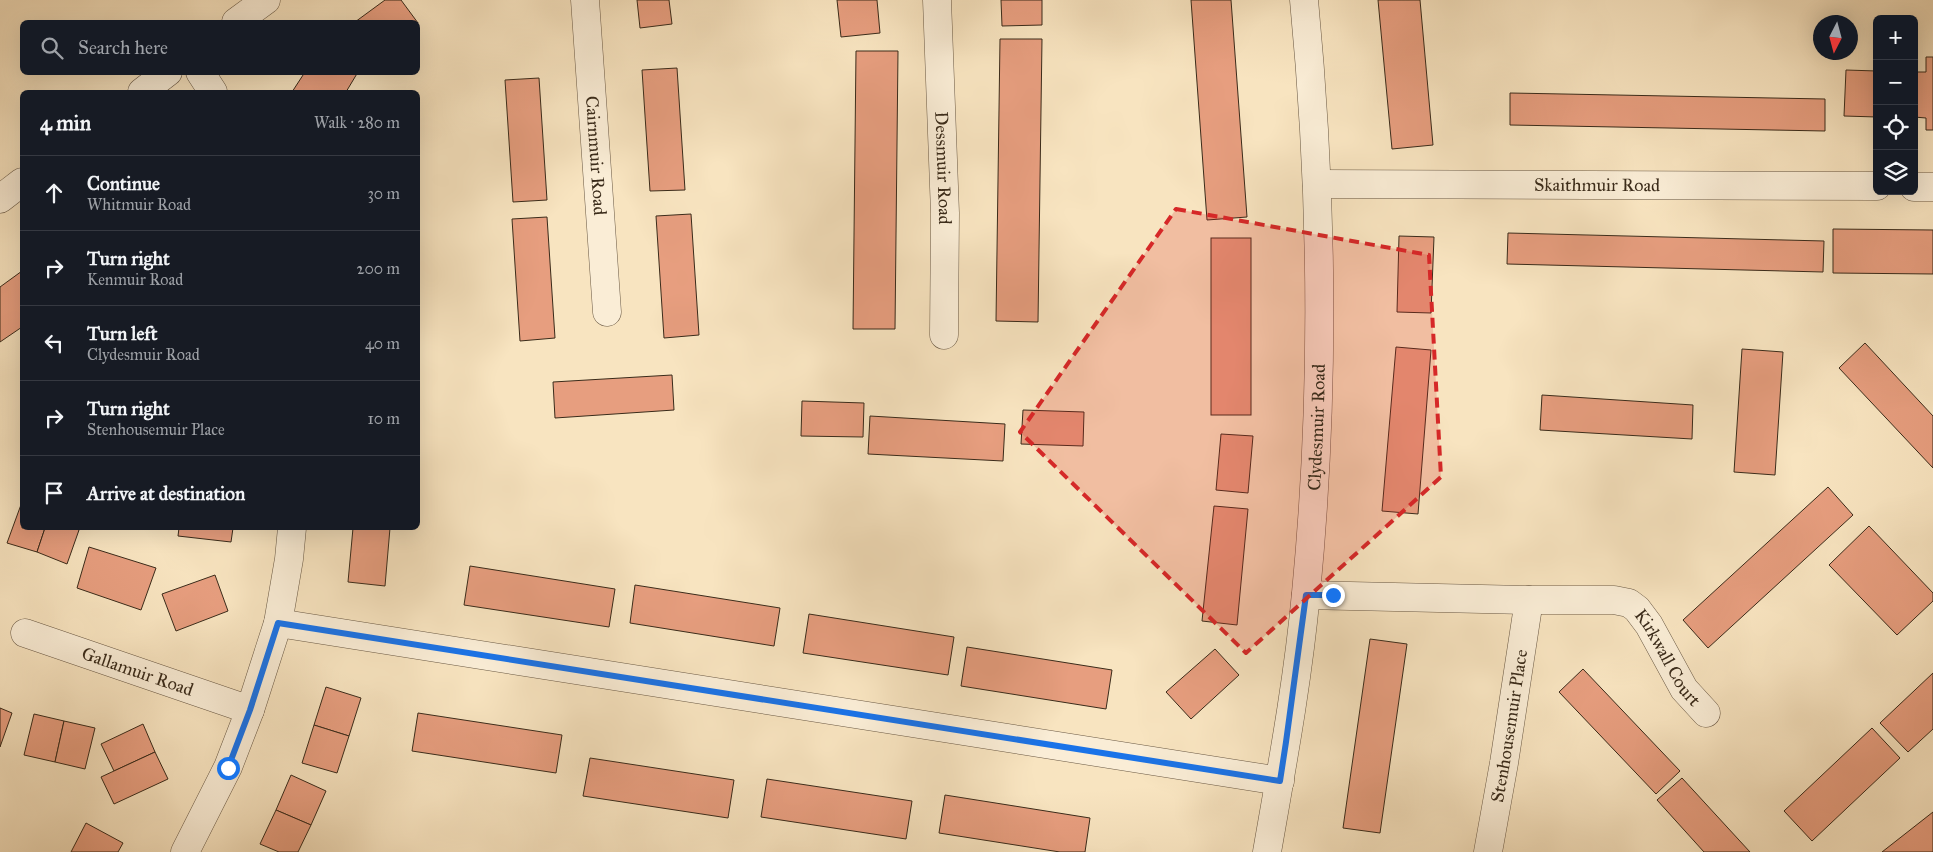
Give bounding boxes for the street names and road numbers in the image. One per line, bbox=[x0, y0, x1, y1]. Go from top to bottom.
street label: Cairnmuir Road bbox=[581, 95, 611, 216]
street label: Dessmuir Road bbox=[930, 111, 956, 225]
street label: Skaithmuir Road bbox=[1534, 174, 1660, 196]
street label: Clydesmuir Road bbox=[1303, 364, 1330, 491]
street label: Kirkwall Court bbox=[1630, 605, 1706, 711]
street label: Gallamuir Road bbox=[79, 642, 196, 701]
street label: Stenhousemuir Place bbox=[1486, 648, 1532, 804]

